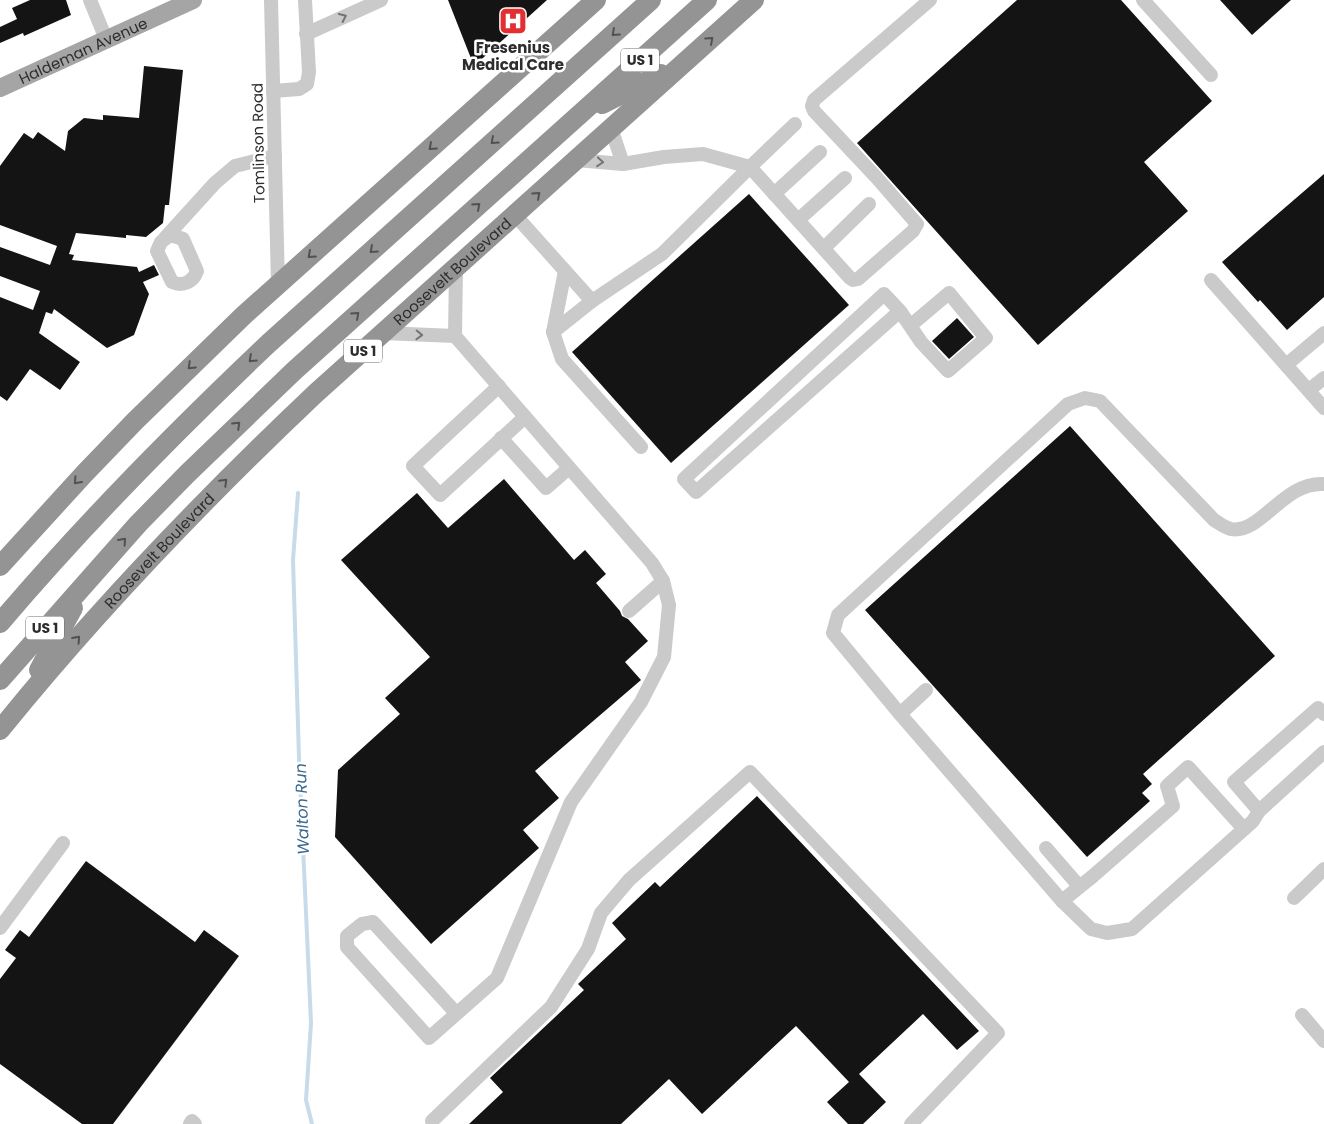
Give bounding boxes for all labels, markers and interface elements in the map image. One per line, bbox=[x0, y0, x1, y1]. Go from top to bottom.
hospital icon: Fresenius Medical Care bbox=[498, 6, 528, 36]
street label: Haldeman Avenue bbox=[15, 12, 151, 89]
one-way arrow bbox=[338, 13, 347, 23]
one-way arrow bbox=[611, 27, 620, 36]
place label: Fresenius Medical Care bbox=[462, 37, 564, 75]
one-way arrow bbox=[704, 37, 713, 46]
road number: US 1 bbox=[621, 48, 659, 72]
street label: Tomlinson Road bbox=[246, 83, 270, 203]
one-way arrow bbox=[490, 135, 499, 144]
one-way arrow bbox=[429, 141, 438, 150]
one-way arrow bbox=[596, 156, 604, 167]
one-way arrow bbox=[531, 192, 540, 201]
one-way arrow bbox=[471, 203, 480, 212]
street label: Roosevelt Boulevard bbox=[388, 212, 516, 330]
one-way arrow bbox=[369, 244, 378, 253]
one-way arrow bbox=[308, 249, 317, 258]
one-way arrow bbox=[351, 312, 360, 321]
one-way arrow bbox=[415, 329, 423, 340]
road number: US 1 bbox=[344, 340, 382, 362]
one-way arrow bbox=[249, 353, 258, 362]
one-way arrow bbox=[188, 360, 197, 369]
one-way arrow bbox=[231, 422, 240, 431]
one-way arrow bbox=[74, 476, 83, 485]
one-way arrow bbox=[218, 479, 227, 488]
street label: Roosevelt Boulevard bbox=[99, 488, 219, 613]
one-way arrow bbox=[117, 538, 126, 547]
road number: US 1 bbox=[26, 616, 64, 640]
one-way arrow bbox=[71, 636, 80, 645]
water label: Walton Run bbox=[289, 763, 315, 855]

